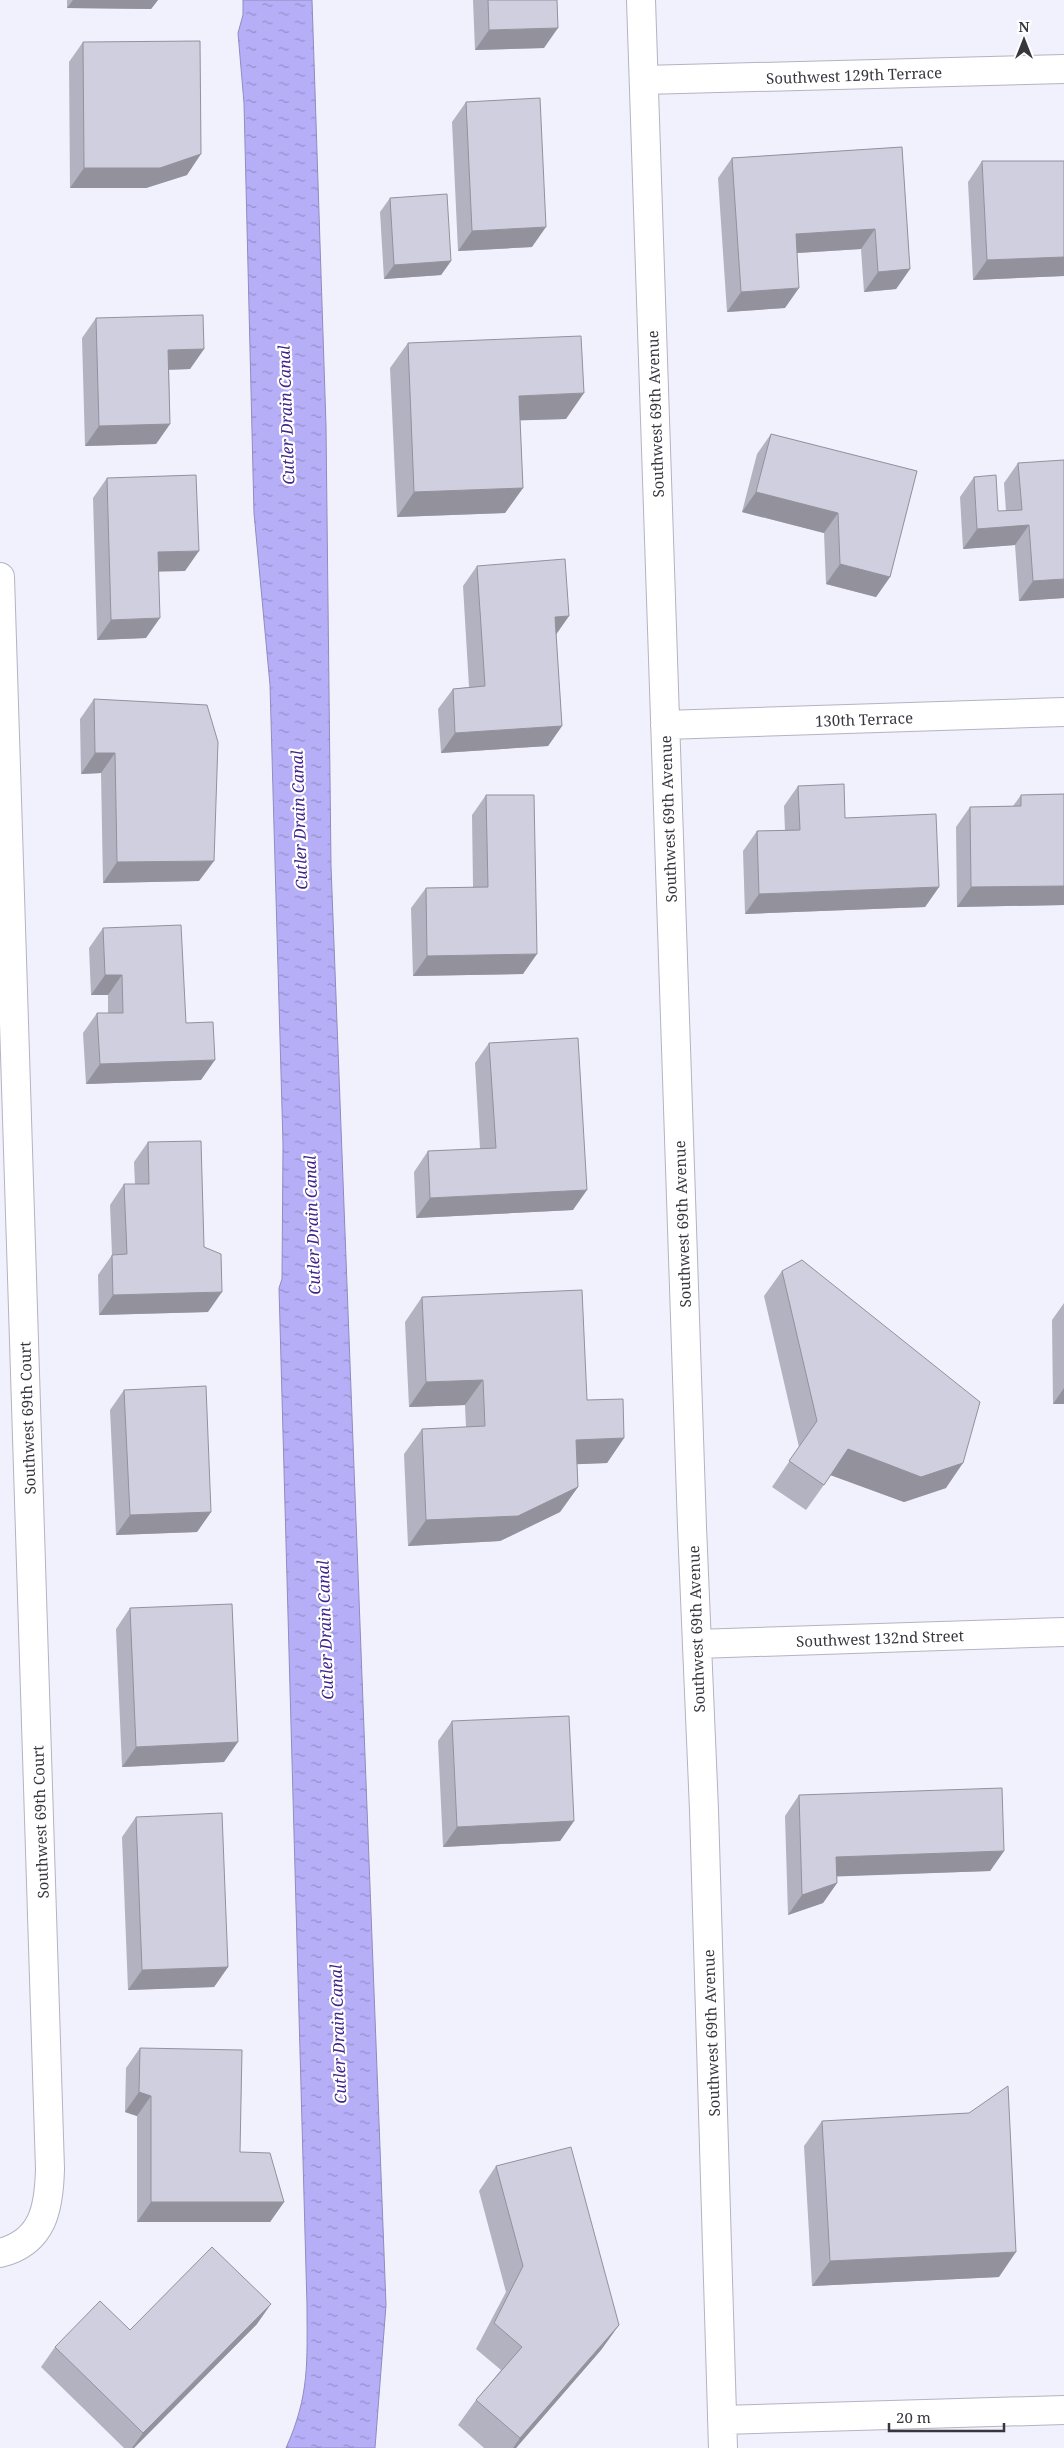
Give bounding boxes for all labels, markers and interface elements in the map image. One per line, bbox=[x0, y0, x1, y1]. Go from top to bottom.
north arrow bbox=[999, 15, 1049, 65]
text: N bbox=[1018, 17, 1030, 36]
street label: Southwest 129th Terrace bbox=[766, 62, 942, 88]
street label: Southwest 69th Avenue bbox=[642, 330, 668, 498]
water label: Cutler Drain Canal bbox=[273, 345, 299, 485]
street label: 130th Terrace bbox=[815, 707, 913, 731]
street label: Southwest 69th Avenue bbox=[655, 735, 681, 903]
water label: Cutler Drain Canal bbox=[286, 750, 312, 890]
street label: Southwest 69th Avenue bbox=[669, 1140, 695, 1308]
water label: Cutler Drain Canal bbox=[299, 1155, 325, 1295]
street label: Southwest 69th Court bbox=[14, 1341, 40, 1495]
street label: Southwest 69th Avenue bbox=[683, 1545, 709, 1713]
water label: Cutler Drain Canal bbox=[312, 1560, 338, 1700]
street label: Southwest 132nd Street bbox=[796, 1625, 964, 1651]
street label: Southwest 69th Court bbox=[27, 1745, 53, 1899]
street label: Southwest 69th Avenue bbox=[698, 1949, 724, 2117]
water label: Cutler Drain Canal bbox=[325, 1964, 351, 2104]
scale bar bbox=[889, 2400, 1004, 2432]
text: 20 m bbox=[896, 2407, 931, 2427]

